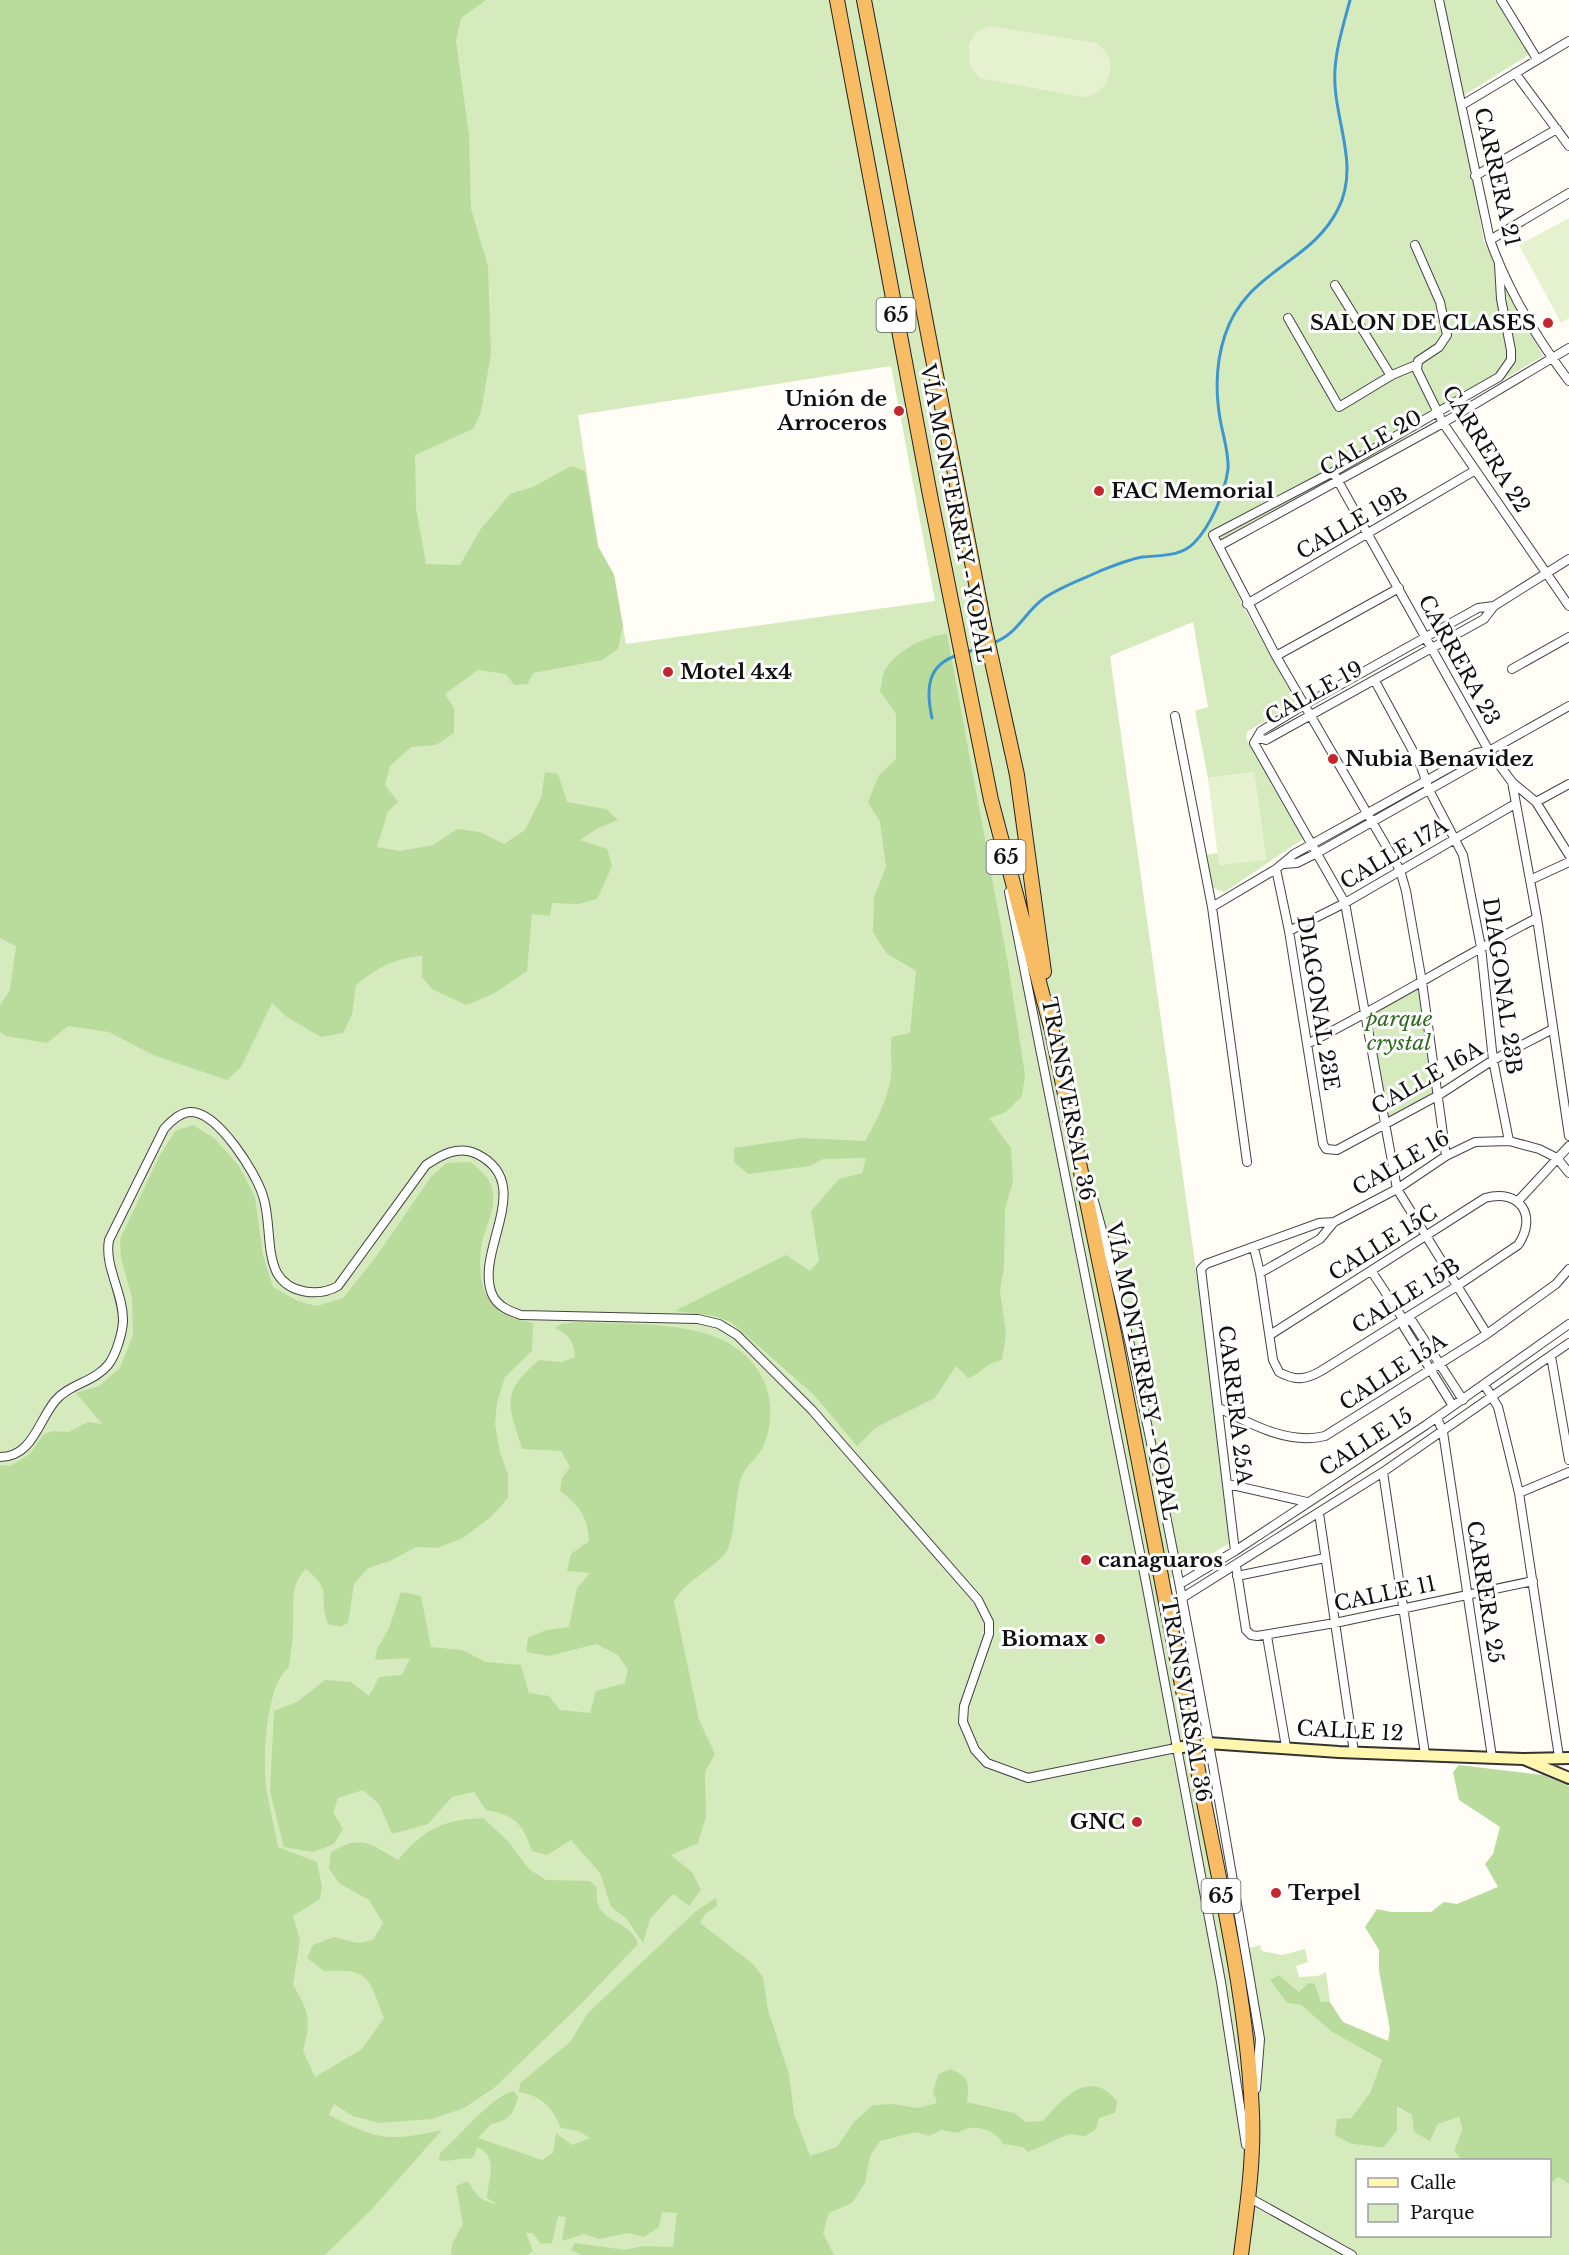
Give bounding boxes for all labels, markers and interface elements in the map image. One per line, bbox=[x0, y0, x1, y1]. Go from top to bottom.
street label: CARRERA 21 bbox=[1468, 105, 1526, 249]
road number: 65 bbox=[876, 298, 916, 332]
place label: SALON DE CLASES bbox=[1310, 310, 1536, 336]
marker: SALON DE CLASES bbox=[1541, 316, 1555, 330]
street label: VÍA MONTERREY - YOPAL bbox=[914, 361, 998, 664]
street label: CARRERA 22 bbox=[1437, 381, 1535, 517]
place label: Unión de Arroceros bbox=[776, 386, 887, 436]
marker: Unión de Arroceros bbox=[892, 404, 906, 418]
street label: CALLE 20 bbox=[1315, 404, 1427, 482]
place label: FAC Memorial bbox=[1111, 478, 1274, 504]
street label: CALLE 19B bbox=[1292, 481, 1412, 565]
marker: FAC Memorial bbox=[1092, 484, 1106, 498]
street label: CARRERA 23 bbox=[1412, 590, 1506, 730]
street label: CALLE 19 bbox=[1261, 656, 1367, 730]
place label: Motel 4x4 bbox=[680, 659, 792, 685]
marker: Motel 4x4 bbox=[661, 665, 675, 679]
place label: Nubia Benavidez bbox=[1345, 746, 1534, 772]
marker: Nubia Benavidez bbox=[1326, 752, 1340, 766]
street label: CALLE 17A bbox=[1335, 812, 1453, 895]
road number: 65 bbox=[986, 840, 1026, 874]
street label: DIAGONAL 23B bbox=[1477, 896, 1527, 1076]
street label: DIAGONAL 23E bbox=[1291, 913, 1345, 1093]
street label: TRANSVERSAL 36 bbox=[1036, 995, 1100, 1203]
park label: parque crystal bbox=[1364, 1006, 1433, 1056]
street label: CALLE 16A bbox=[1367, 1035, 1488, 1120]
street label: CALLE 16 bbox=[1348, 1125, 1454, 1201]
street label: CALLE 15C bbox=[1324, 1199, 1442, 1287]
street label: VÍA MONTERREY - YOPAL bbox=[1100, 1219, 1184, 1522]
street label: CALLE 15B bbox=[1347, 1253, 1465, 1339]
street label: CARRERA 25A bbox=[1212, 1324, 1258, 1487]
street label: CALLE 15A bbox=[1335, 1327, 1452, 1416]
street label: CALLE 15 bbox=[1314, 1402, 1418, 1482]
street label: CARRERA 25 bbox=[1461, 1519, 1509, 1665]
place label: canaguaros bbox=[1098, 1547, 1223, 1573]
marker: canaguaros bbox=[1079, 1553, 1093, 1567]
street label: CALLE 11 bbox=[1332, 1571, 1438, 1617]
street label: TRANSVERSAL 36 bbox=[1155, 1596, 1217, 1804]
place label: Biomax bbox=[1001, 1626, 1088, 1652]
marker: Biomax bbox=[1093, 1632, 1107, 1646]
street label: CALLE 12 bbox=[1296, 1715, 1404, 1747]
place label: GNC bbox=[1070, 1809, 1125, 1835]
marker: GNC bbox=[1130, 1815, 1144, 1829]
road number: 65 bbox=[1202, 1879, 1240, 1913]
place label: Terpel bbox=[1288, 1880, 1361, 1906]
marker: Terpel bbox=[1269, 1886, 1283, 1900]
legend bbox=[1356, 2159, 1551, 2237]
text: Calle bbox=[1410, 2172, 1456, 2194]
text: Parque bbox=[1410, 2202, 1475, 2224]

